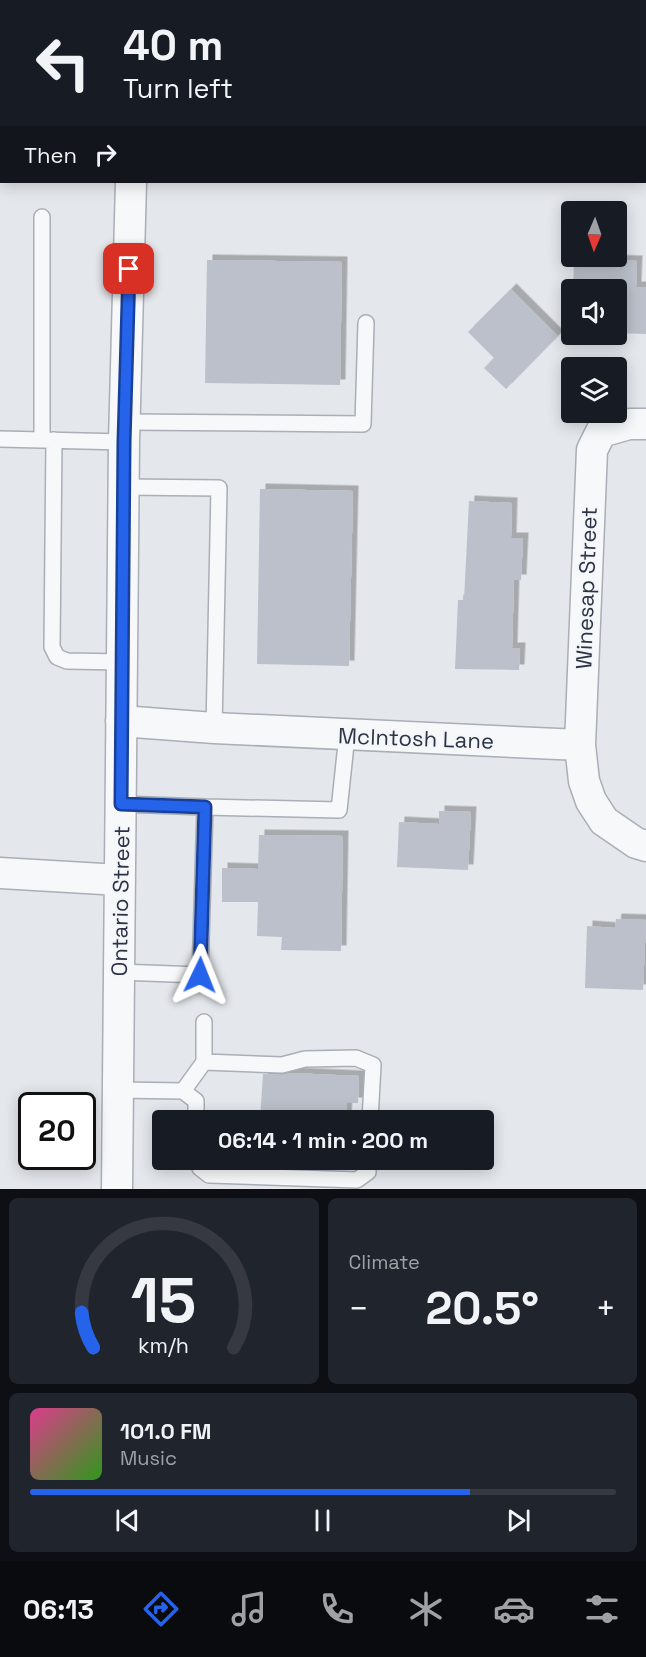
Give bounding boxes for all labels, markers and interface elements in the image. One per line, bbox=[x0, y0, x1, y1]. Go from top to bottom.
text: 40 m bbox=[123, 19, 223, 72]
icon: left bbox=[24, 24, 102, 102]
text: Turn left bbox=[123, 71, 233, 106]
icon: right bbox=[89, 138, 122, 171]
text: Then bbox=[24, 141, 77, 169]
north arrow bbox=[561, 201, 627, 267]
map controls bbox=[561, 201, 627, 423]
pin bbox=[103, 243, 154, 294]
icon: arrive bbox=[112, 252, 145, 285]
button: sound bbox=[561, 279, 627, 345]
button: layers bbox=[561, 357, 627, 423]
street label: Winesap Street bbox=[569, 506, 603, 670]
street label: Mclntosh Lane bbox=[338, 721, 494, 755]
street label: Ontario Street bbox=[105, 825, 135, 977]
position arrow bbox=[168, 943, 232, 1007]
speed limit sign: 20 bbox=[18, 1092, 96, 1170]
text: 06:14 · 1 min · 200 m bbox=[218, 1126, 428, 1154]
text: Climate bbox=[349, 1249, 420, 1275]
text: 15 bbox=[131, 1261, 197, 1340]
text: 20.5° bbox=[426, 1280, 539, 1337]
text: − bbox=[349, 1288, 369, 1330]
text: + bbox=[596, 1288, 616, 1330]
text: km/h bbox=[138, 1332, 189, 1359]
text: 101.0 FM bbox=[120, 1417, 211, 1445]
text: Music bbox=[120, 1445, 177, 1471]
icon: previous bbox=[111, 1504, 144, 1537]
icon: pause bbox=[306, 1504, 339, 1537]
icon: next bbox=[502, 1504, 535, 1537]
icon: directions bbox=[140, 1588, 182, 1630]
icon: music bbox=[228, 1588, 270, 1630]
icon: phone bbox=[316, 1588, 358, 1630]
icon: climate bbox=[405, 1588, 447, 1630]
icon: car bbox=[493, 1588, 535, 1630]
icon: filters bbox=[581, 1588, 623, 1630]
text: 06:13 bbox=[23, 1592, 94, 1627]

